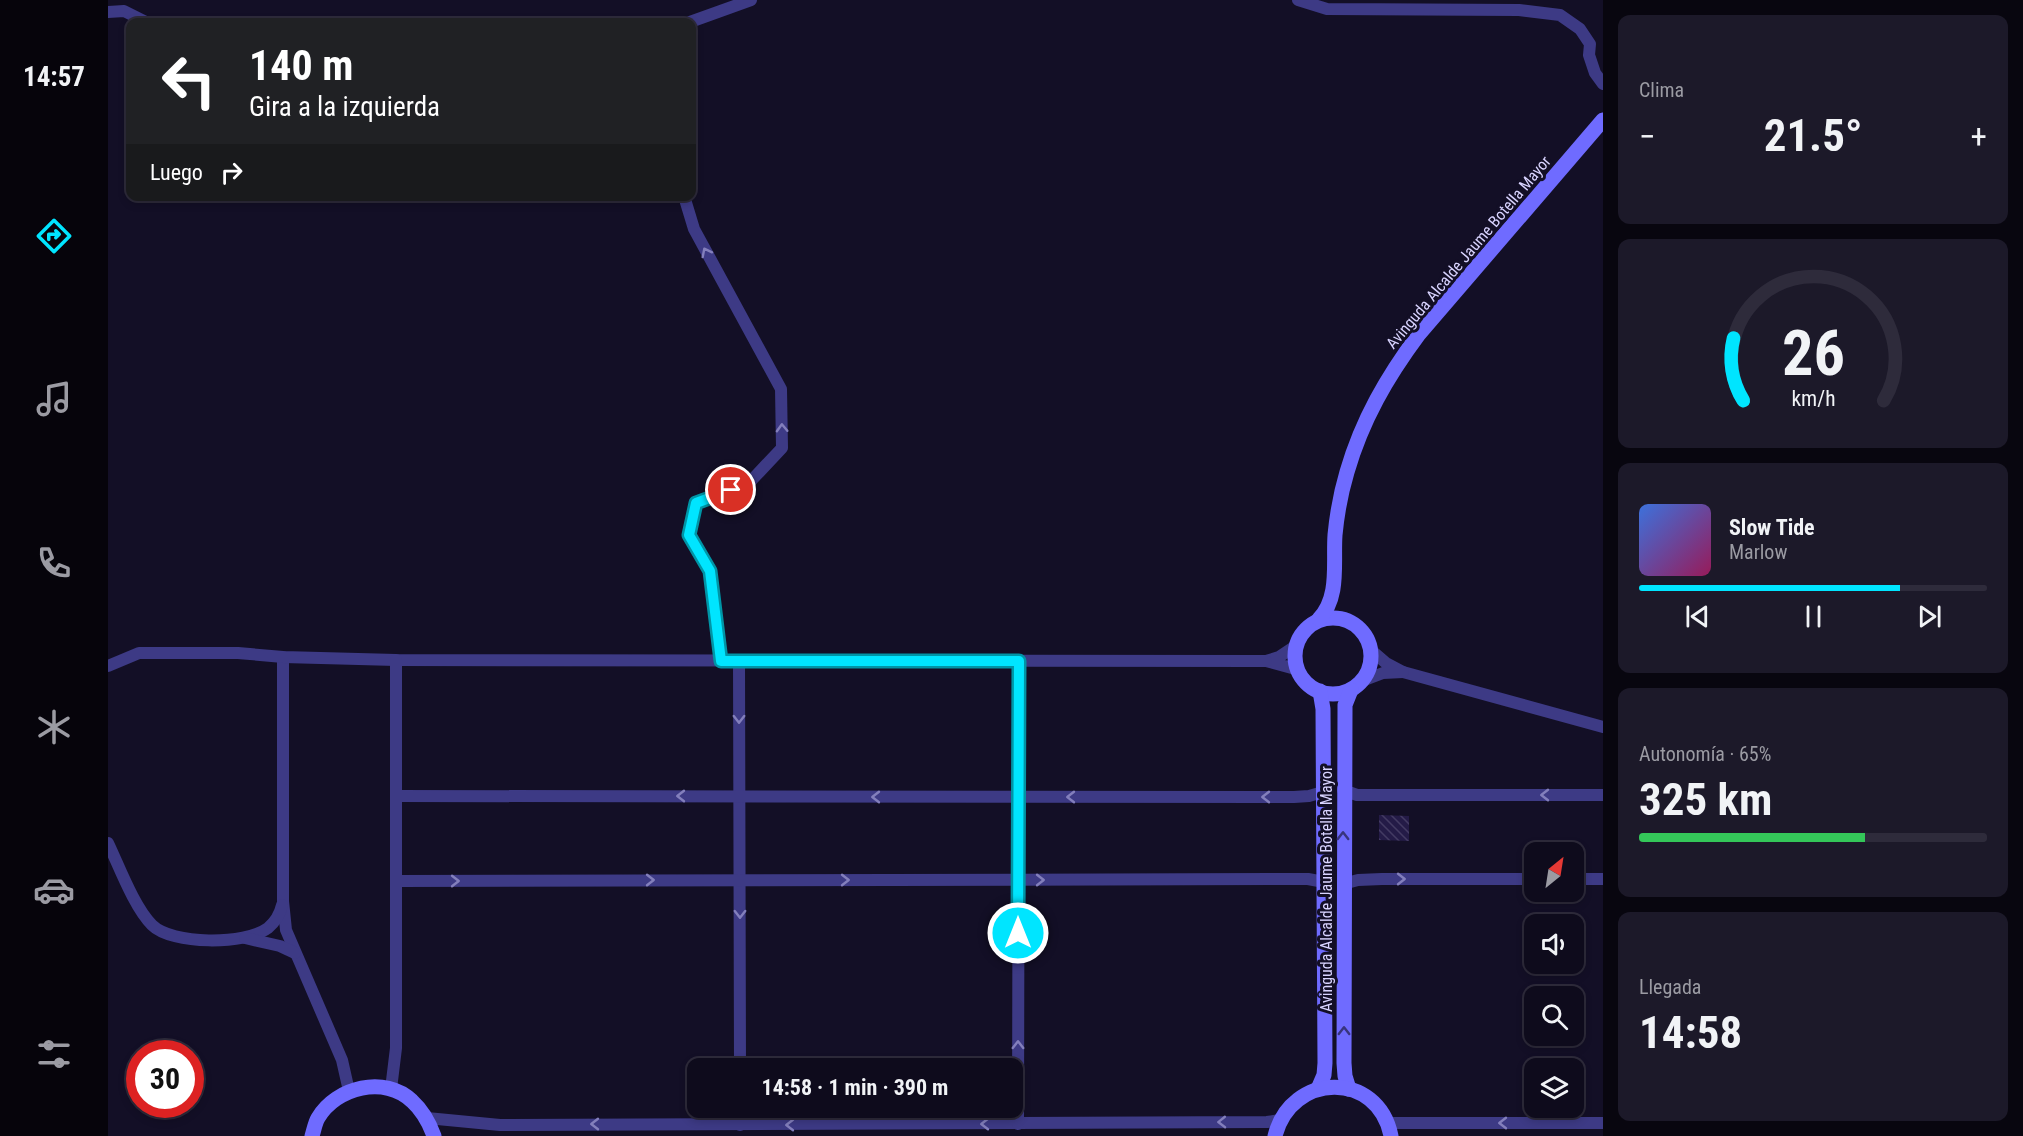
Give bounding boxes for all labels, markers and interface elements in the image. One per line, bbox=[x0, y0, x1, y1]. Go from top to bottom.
text: 140 m bbox=[249, 41, 354, 90]
icon: left bbox=[150, 42, 228, 120]
text: 14:57 bbox=[23, 61, 85, 93]
text: Clima bbox=[1639, 78, 1684, 102]
text: Gira a la izquierda bbox=[249, 91, 440, 123]
text: 21.5° bbox=[1764, 109, 1862, 162]
text: − bbox=[1639, 117, 1656, 156]
text: + bbox=[1971, 117, 1987, 156]
street label: Avinguda Alcalde Jaume Botella Mayor bbox=[1382, 152, 1555, 353]
icon: right bbox=[215, 156, 248, 189]
text: Luego bbox=[150, 160, 203, 185]
icon: directions bbox=[33, 215, 75, 257]
one-way arrow bbox=[701, 248, 713, 259]
text: 26 bbox=[1781, 317, 1845, 390]
icon: music bbox=[33, 378, 75, 420]
text: km/h bbox=[1791, 386, 1835, 411]
one-way arrow bbox=[775, 424, 788, 433]
pin bbox=[705, 464, 756, 515]
icon: arrive bbox=[714, 473, 747, 506]
text: Slow Tide bbox=[1729, 515, 1815, 540]
text: Marlow bbox=[1729, 540, 1787, 564]
icon: phone bbox=[33, 542, 75, 584]
icon: previous bbox=[1681, 600, 1714, 633]
icon: pause bbox=[1797, 600, 1830, 633]
icon: next bbox=[1913, 600, 1946, 633]
icon: climate bbox=[33, 706, 75, 748]
one-way arrow bbox=[733, 714, 745, 723]
text: Autonomía · 65% bbox=[1639, 742, 1771, 766]
street label: Avinguda Alcalde Jaume Botella Mayor bbox=[1317, 766, 1336, 1012]
text: 325 km bbox=[1639, 773, 1772, 826]
one-way arrow bbox=[1540, 789, 1549, 801]
one-way arrow bbox=[676, 790, 685, 802]
one-way arrow bbox=[871, 791, 880, 803]
one-way arrow bbox=[1066, 791, 1075, 803]
one-way arrow bbox=[1261, 791, 1270, 803]
one-way arrow bbox=[1337, 832, 1350, 841]
north arrow bbox=[1524, 842, 1584, 902]
map controls bbox=[1524, 842, 1584, 1118]
icon: car bbox=[33, 869, 75, 911]
one-way arrow bbox=[1396, 873, 1405, 885]
one-way arrow bbox=[646, 874, 655, 887]
one-way arrow bbox=[841, 874, 850, 886]
one-way arrow bbox=[1036, 874, 1045, 886]
one-way arrow bbox=[451, 875, 460, 887]
position arrow bbox=[986, 901, 1050, 965]
one-way arrow bbox=[734, 909, 746, 918]
button: sound bbox=[1524, 914, 1584, 974]
text: Llegada bbox=[1639, 975, 1701, 999]
button: search bbox=[1524, 986, 1584, 1046]
text: 14:58 bbox=[1639, 1006, 1742, 1059]
one-way arrow bbox=[1338, 1027, 1350, 1036]
icon: filters bbox=[33, 1033, 75, 1075]
speed limit sign: 30 bbox=[126, 1040, 204, 1118]
one-way arrow bbox=[1012, 1040, 1024, 1049]
button: layers bbox=[1524, 1058, 1584, 1118]
text: 14:58 · 1 min · 390 m bbox=[762, 1075, 948, 1100]
one-way arrow bbox=[1218, 1116, 1227, 1128]
one-way arrow bbox=[1498, 1117, 1507, 1129]
one-way arrow bbox=[591, 1118, 600, 1130]
one-way arrow bbox=[981, 1118, 990, 1130]
one-way arrow bbox=[786, 1119, 795, 1131]

